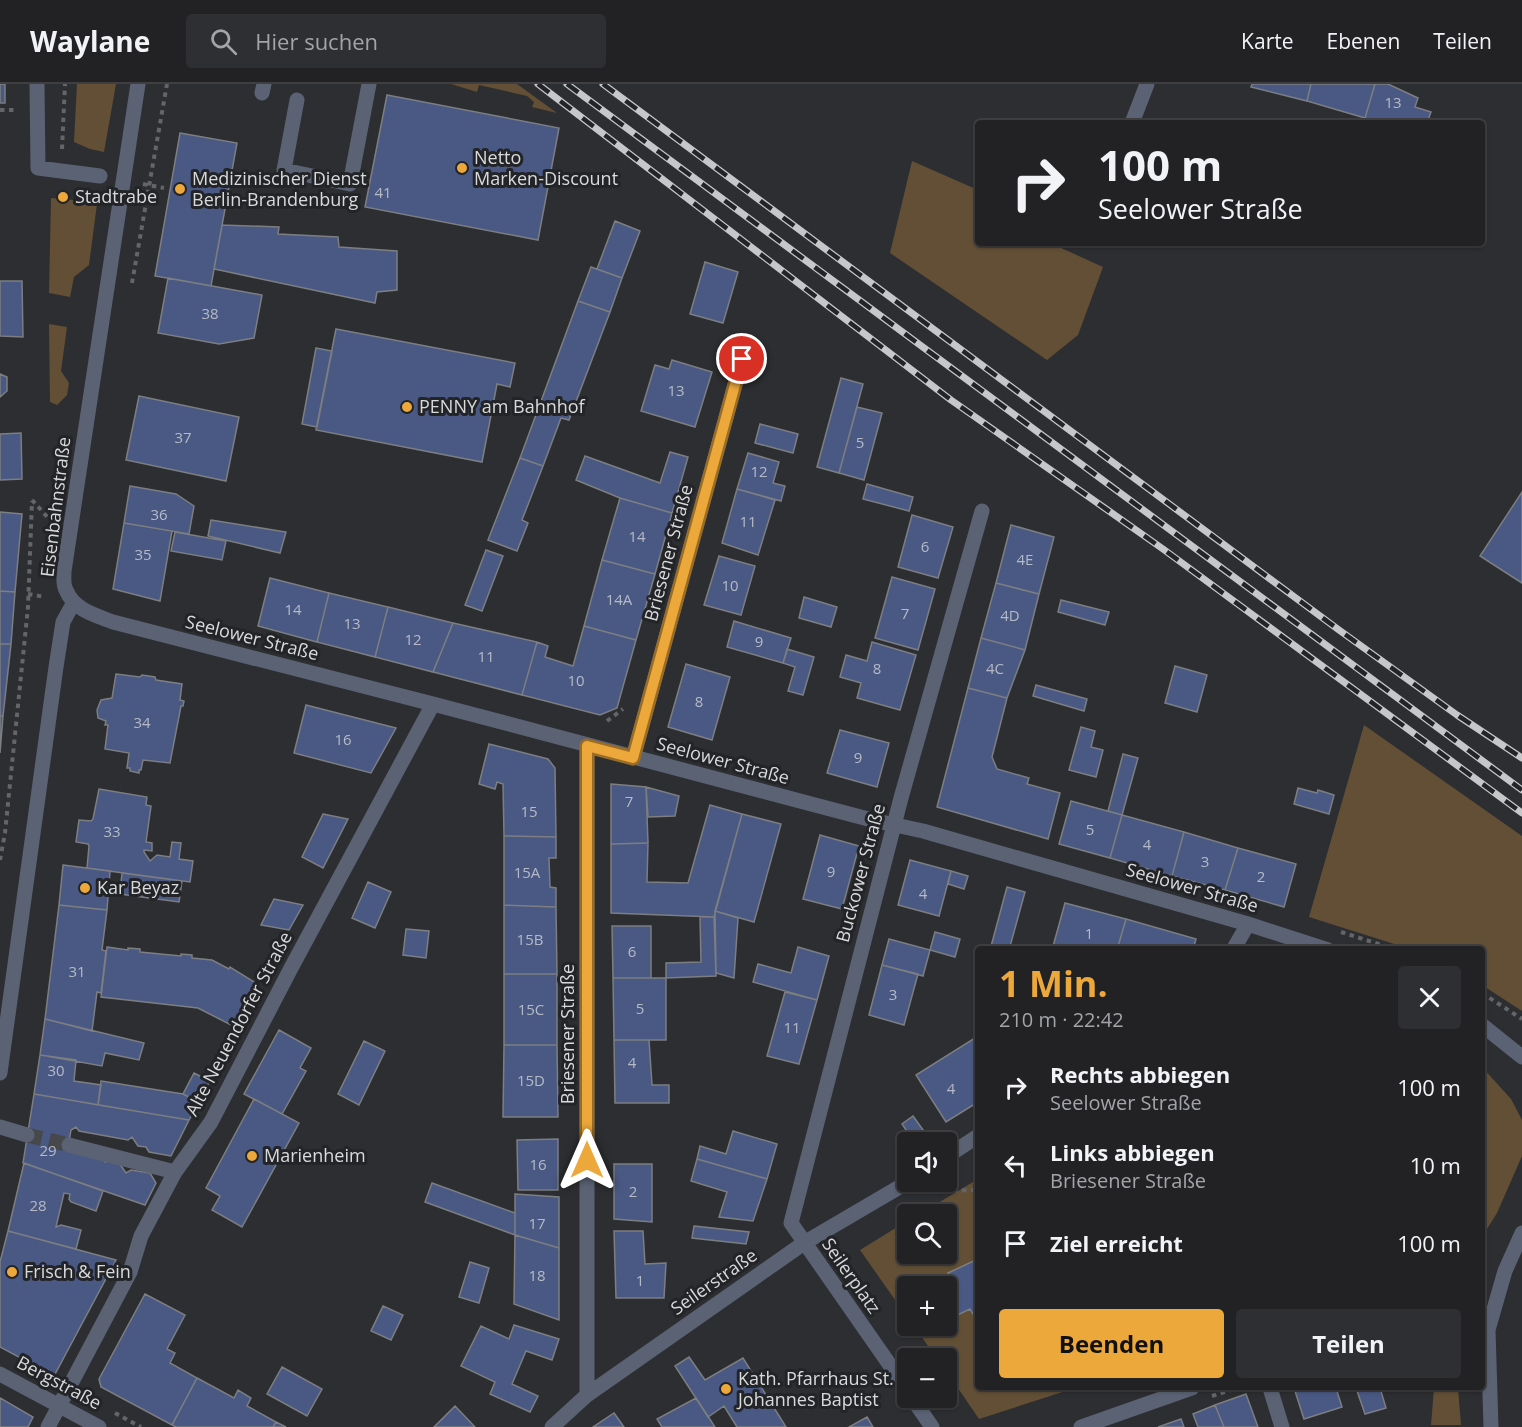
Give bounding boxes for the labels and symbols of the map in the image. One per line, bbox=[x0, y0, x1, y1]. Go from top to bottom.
house number: 13 bbox=[1384, 92, 1402, 112]
place label: Netto Marken-Discount bbox=[474, 145, 618, 190]
marker: Netto Marken-Discount bbox=[455, 161, 469, 175]
place label: Medizinischer Dienst Berlin-Brandenburg bbox=[192, 166, 367, 211]
marker: Medizinischer Dienst Berlin-Brandenburg bbox=[173, 182, 187, 196]
house number: 41 bbox=[374, 182, 392, 202]
place label: Stadtrabe bbox=[75, 184, 157, 208]
marker: Stadtrabe bbox=[56, 190, 70, 204]
house number: 38 bbox=[201, 303, 219, 323]
pin bbox=[716, 333, 767, 384]
house number: 13 bbox=[667, 380, 685, 400]
place label: PENNY am Bahnhof bbox=[419, 394, 586, 418]
marker: PENNY am Bahnhof bbox=[400, 400, 414, 414]
house number: 37 bbox=[174, 427, 192, 447]
house number: 5 bbox=[856, 432, 864, 452]
street label: Eisenbahnstraße bbox=[35, 435, 76, 578]
house number: 12 bbox=[750, 461, 768, 481]
street label: Briesener Straße bbox=[638, 482, 698, 624]
house number: 36 bbox=[150, 504, 168, 524]
house number: 11 bbox=[739, 511, 757, 531]
house number: 14 bbox=[628, 526, 646, 546]
house number: 6 bbox=[921, 536, 929, 556]
house number: 35 bbox=[134, 544, 152, 564]
house number: 4E bbox=[1017, 549, 1033, 569]
house number: 10 bbox=[721, 575, 739, 595]
house number: 14A bbox=[606, 589, 633, 609]
house number: 14 bbox=[284, 599, 302, 619]
house number: 7 bbox=[901, 603, 909, 623]
house number: 4D bbox=[1000, 605, 1020, 625]
street label: Seelower Straße bbox=[183, 609, 321, 665]
house number: 13 bbox=[343, 613, 361, 633]
house number: 12 bbox=[404, 629, 422, 649]
house number: 9 bbox=[755, 631, 763, 651]
house number: 11 bbox=[477, 646, 495, 666]
house number: 8 bbox=[873, 658, 881, 678]
house number: 4C bbox=[986, 658, 1004, 678]
house number: 10 bbox=[567, 670, 585, 690]
house number: 8 bbox=[695, 691, 703, 711]
house number: 34 bbox=[133, 712, 151, 732]
house number: 16 bbox=[334, 729, 352, 749]
street label: Seelower Straße bbox=[654, 731, 792, 789]
house number: 9 bbox=[854, 747, 862, 767]
house number: 7 bbox=[625, 791, 633, 811]
house number: 15 bbox=[520, 801, 538, 821]
street label: Buckower Straße bbox=[830, 801, 890, 945]
house number: 5 bbox=[1086, 819, 1094, 839]
house number: 33 bbox=[103, 821, 121, 841]
house number: 4 bbox=[1143, 834, 1152, 854]
house number: 3 bbox=[1201, 851, 1209, 871]
street label: Seelower Straße bbox=[1123, 857, 1261, 917]
house number: 9 bbox=[827, 861, 835, 881]
house number: 15A bbox=[514, 862, 541, 882]
house number: 2 bbox=[1257, 866, 1265, 886]
place label: Kar Beyaz bbox=[97, 875, 179, 899]
marker: Kar Beyaz bbox=[78, 881, 92, 895]
house number: 4 bbox=[919, 883, 928, 903]
house number: 1 bbox=[1085, 923, 1093, 943]
street label: Alte Neuendorfer Straße bbox=[179, 927, 297, 1120]
house number: 15B bbox=[517, 929, 543, 949]
house number: 6 bbox=[628, 941, 636, 961]
house number: 31 bbox=[68, 961, 86, 981]
street label: Briesener Straße bbox=[555, 964, 579, 1104]
house number: 3 bbox=[889, 984, 897, 1004]
house number: 5 bbox=[636, 998, 644, 1018]
house number: 15C bbox=[518, 999, 544, 1019]
house number: 11 bbox=[783, 1017, 801, 1037]
house number: 4 bbox=[628, 1052, 637, 1072]
house number: 30 bbox=[47, 1060, 65, 1080]
house number: 15D bbox=[517, 1070, 545, 1090]
house number: 4 bbox=[947, 1078, 956, 1098]
position arrow bbox=[555, 1128, 619, 1192]
house number: 29 bbox=[39, 1140, 57, 1160]
place label: Marienheim bbox=[264, 1143, 366, 1167]
marker: Marienheim bbox=[245, 1149, 259, 1163]
house number: 16 bbox=[529, 1154, 547, 1174]
house number: 2 bbox=[629, 1181, 637, 1201]
house number: 28 bbox=[29, 1195, 47, 1215]
house number: 17 bbox=[528, 1213, 546, 1233]
street label: Seilerplatz bbox=[817, 1233, 887, 1318]
street label: Seilerstraße bbox=[666, 1243, 761, 1320]
place label: Frisch & Fein bbox=[24, 1259, 131, 1283]
marker: Frisch & Fein bbox=[5, 1265, 19, 1279]
house number: 18 bbox=[528, 1265, 546, 1285]
house number: 1 bbox=[636, 1270, 644, 1290]
street label: Bergstraße bbox=[13, 1350, 106, 1414]
place label: Kath. Pfarrhaus St. Johannes Baptist bbox=[736, 1366, 894, 1411]
marker: Kath. Pfarrhaus St. Johannes Baptist bbox=[719, 1382, 733, 1396]

